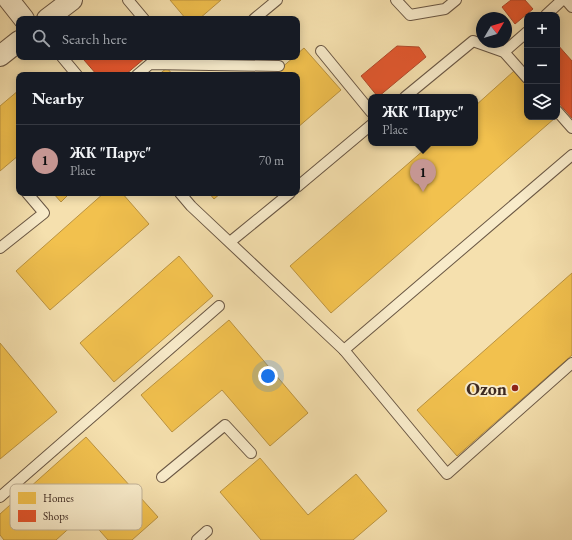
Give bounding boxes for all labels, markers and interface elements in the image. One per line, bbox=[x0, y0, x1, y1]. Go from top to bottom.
north arrow bbox=[476, 12, 512, 48]
map controls bbox=[524, 12, 560, 120]
button: + bbox=[524, 12, 560, 48]
search box bbox=[16, 16, 300, 60]
icon: search bbox=[30, 27, 52, 49]
text: Search here bbox=[62, 29, 127, 48]
button: − bbox=[524, 48, 560, 84]
button: layers bbox=[524, 84, 560, 120]
text: Nearby bbox=[32, 87, 84, 109]
popup bbox=[368, 94, 478, 146]
text: ЖК "Парус" bbox=[382, 102, 464, 121]
text: Place bbox=[382, 121, 408, 138]
text: ЖК "Парус" bbox=[70, 143, 151, 162]
text: 1 bbox=[42, 152, 48, 169]
text: 70 m bbox=[259, 152, 284, 169]
pin: 1 bbox=[410, 159, 436, 192]
text: Place bbox=[70, 162, 96, 179]
your location bbox=[258, 366, 278, 386]
place label: Ozon bbox=[466, 377, 507, 400]
marker: Ozon bbox=[510, 383, 520, 393]
legend bbox=[10, 484, 142, 530]
text: Homes bbox=[43, 491, 74, 505]
text: Shops bbox=[43, 509, 69, 523]

